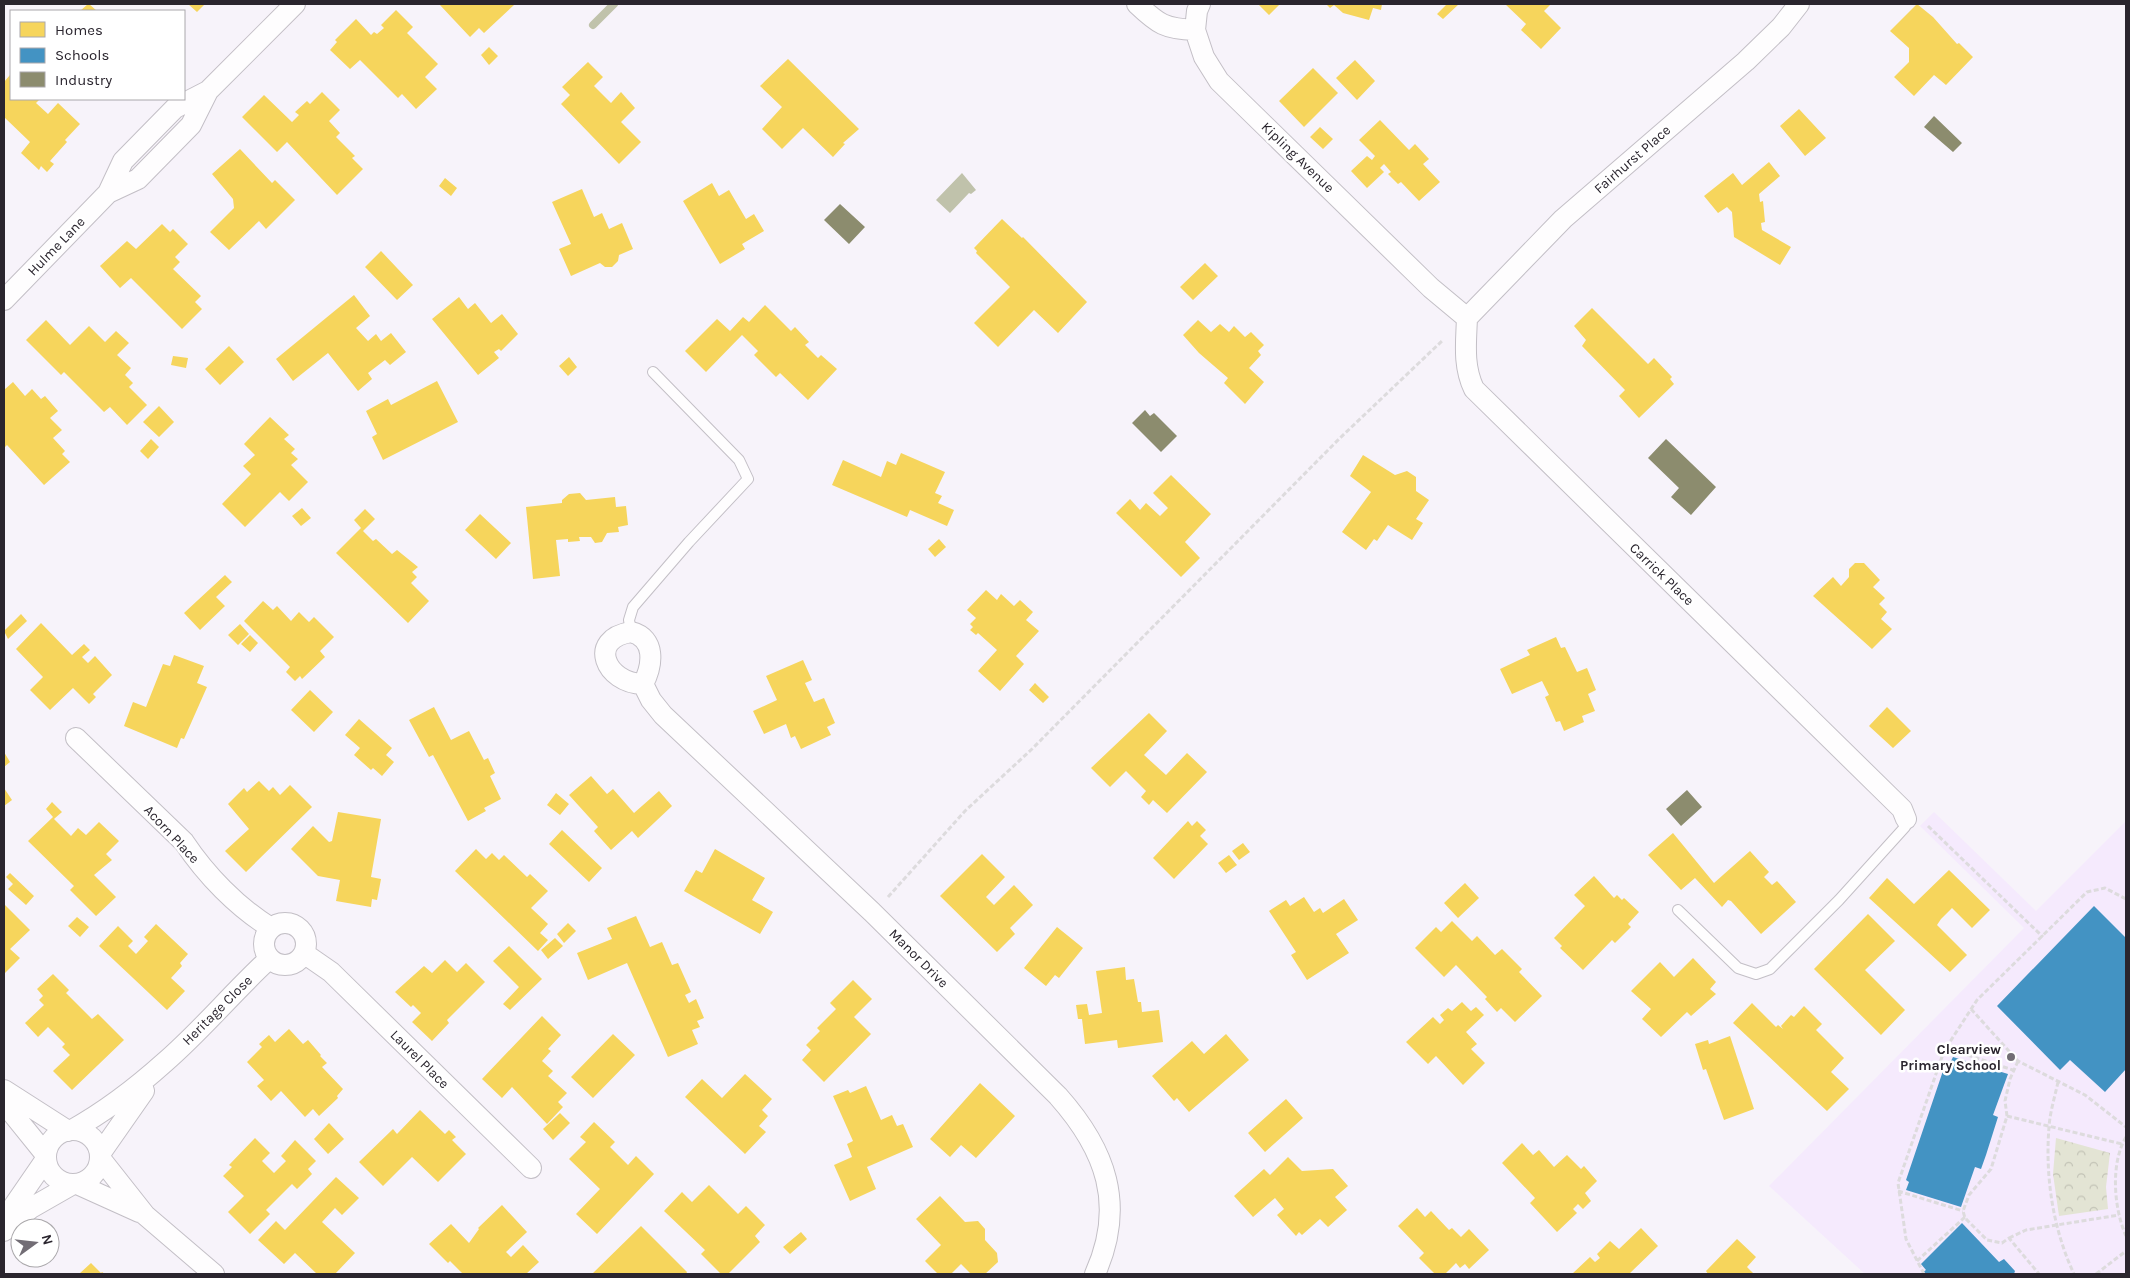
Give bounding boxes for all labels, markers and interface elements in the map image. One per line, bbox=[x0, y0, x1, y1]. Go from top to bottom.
legend bbox=[10, 10, 185, 100]
text: Homes bbox=[55, 21, 103, 39]
text: Schools bbox=[55, 46, 109, 64]
text: Industry bbox=[55, 71, 112, 89]
street label: Kipling Avenue bbox=[1258, 118, 1338, 196]
street label: Fairhurst Place bbox=[1591, 122, 1674, 197]
street label: Hulme Lane bbox=[24, 213, 89, 279]
street label: Carrick Place bbox=[1626, 539, 1697, 609]
street label: Acorn Place bbox=[140, 802, 203, 867]
street label: Manor Drive bbox=[886, 925, 952, 991]
street label: Heritage Close bbox=[179, 972, 256, 1049]
street label: Laurel Place bbox=[387, 1026, 453, 1092]
place label: Clearview Primary School bbox=[1900, 1041, 2001, 1074]
marker: Clearview Primary School bbox=[2005, 1051, 2017, 1063]
north arrow bbox=[10, 1218, 60, 1268]
text: N bbox=[38, 1233, 57, 1247]

